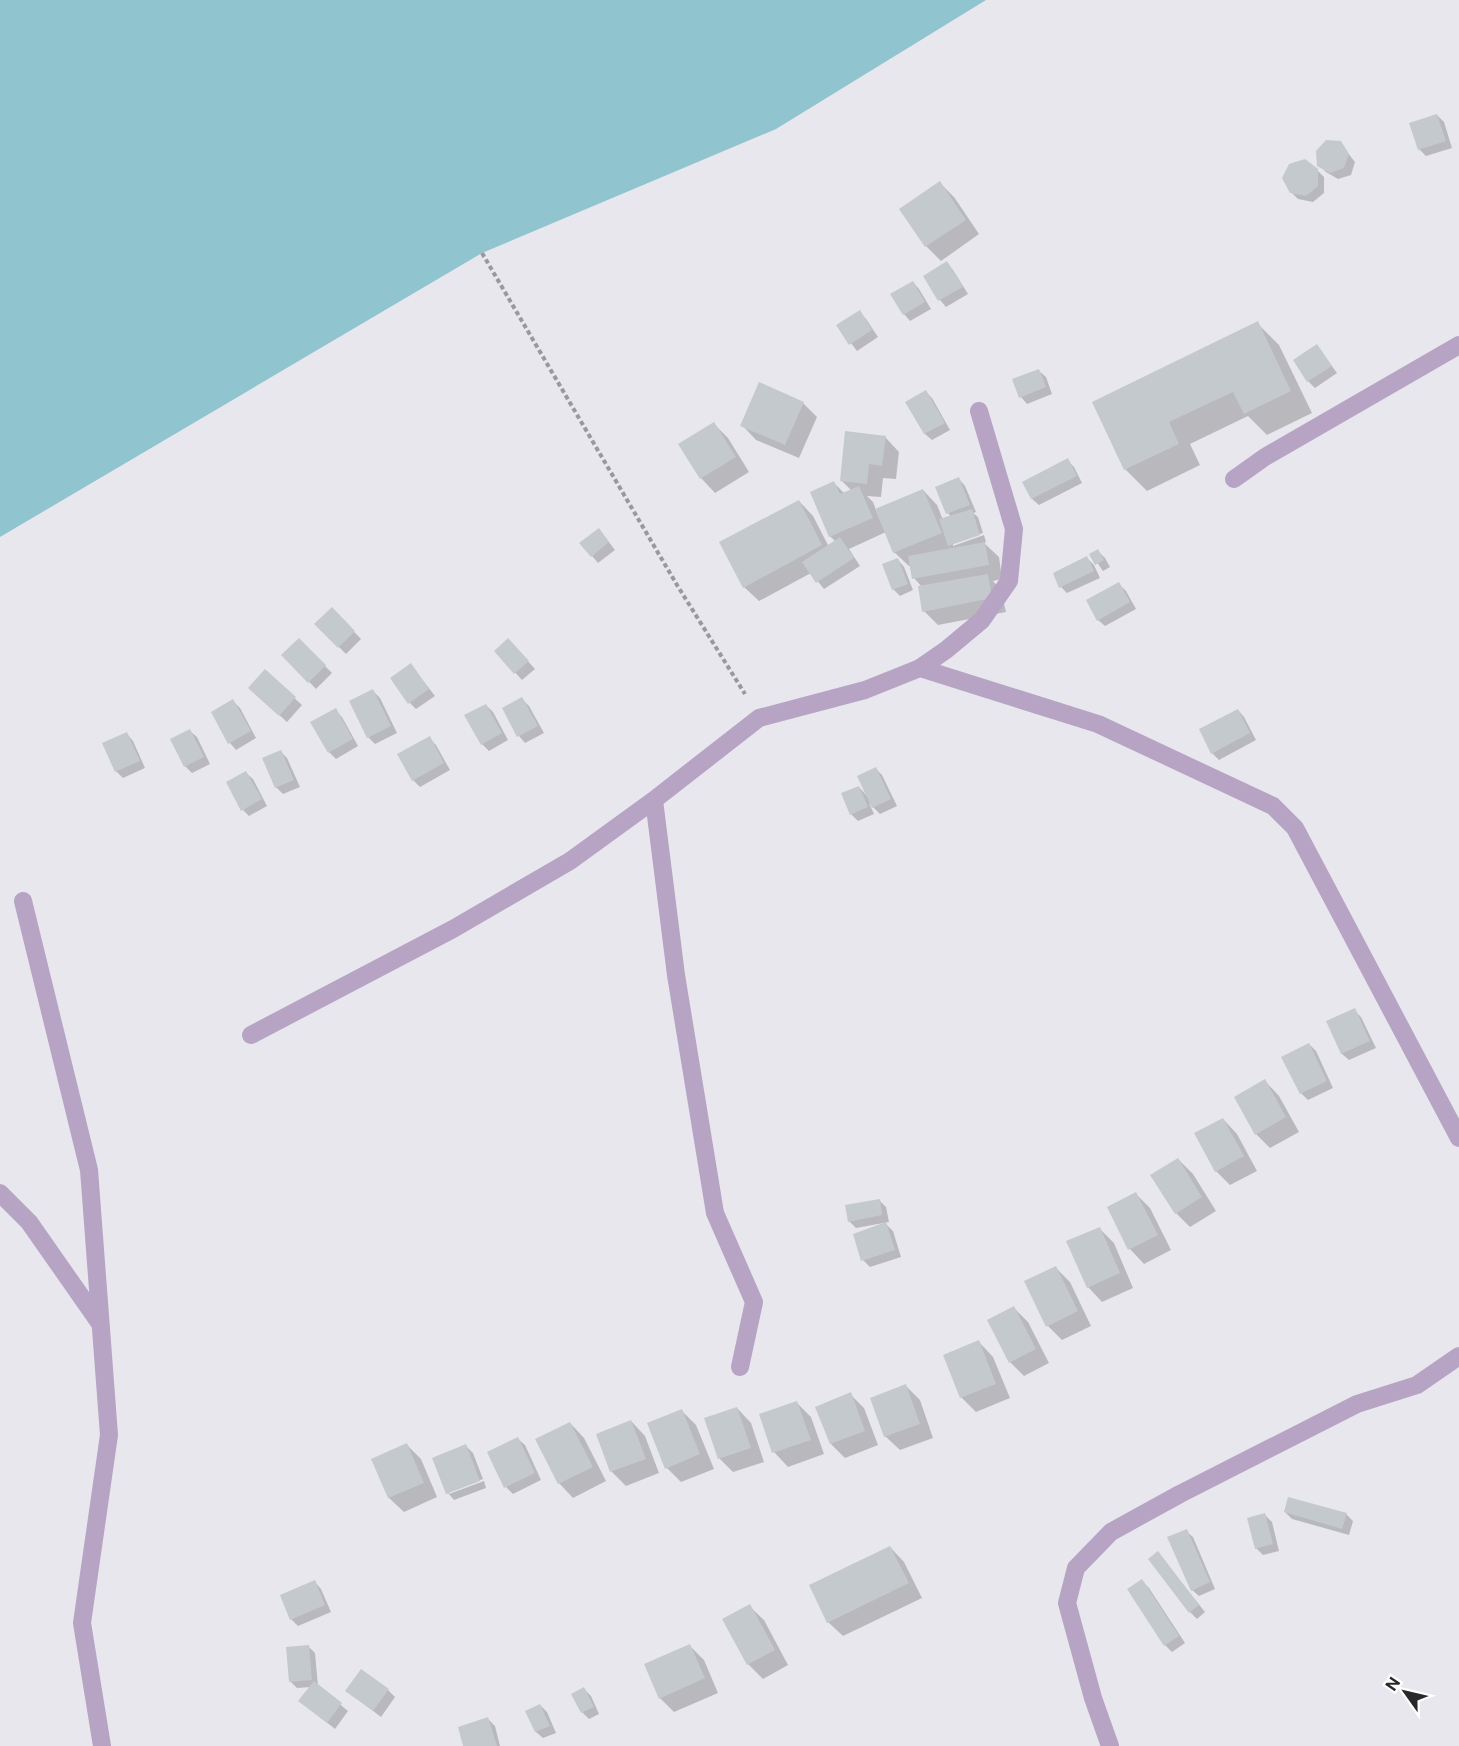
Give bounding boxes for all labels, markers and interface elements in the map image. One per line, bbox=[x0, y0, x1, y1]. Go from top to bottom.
north arrow bbox=[1375, 1662, 1435, 1722]
text: N bbox=[1382, 1673, 1404, 1694]

